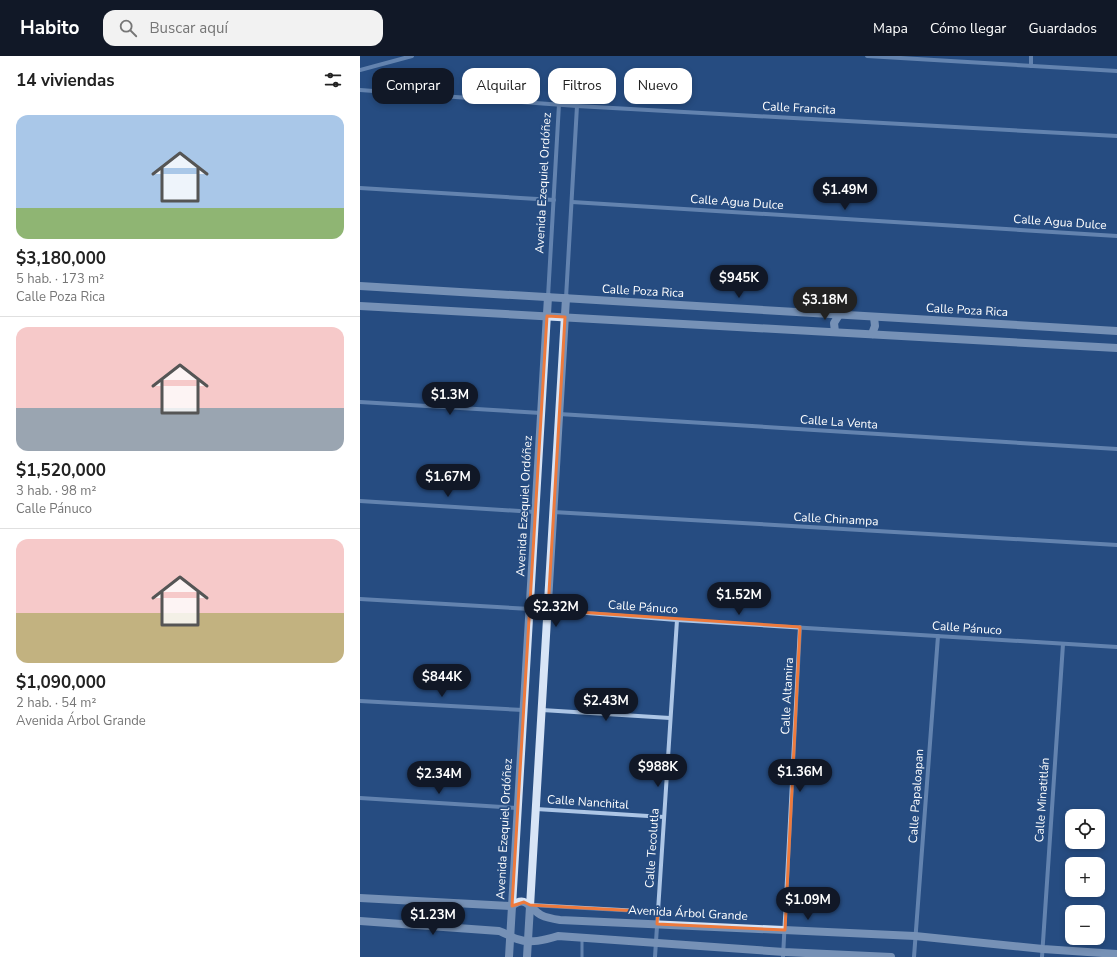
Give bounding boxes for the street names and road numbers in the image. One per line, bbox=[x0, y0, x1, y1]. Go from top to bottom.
street label: Calle Francita bbox=[762, 98, 836, 118]
street label: Avenida Ezequiel Ordóñez bbox=[531, 112, 555, 254]
street label: Calle Agua Dulce bbox=[690, 191, 784, 213]
street label: Calle Agua Dulce bbox=[1013, 211, 1107, 233]
street label: Calle Poza Rica bbox=[601, 281, 685, 301]
street label: Calle Poza Rica bbox=[925, 300, 1009, 320]
street label: Calle La Venta bbox=[800, 411, 878, 433]
street label: Avenida Ezequiel Ordóñez bbox=[512, 435, 536, 577]
street label: Calle Chinampa bbox=[793, 509, 879, 529]
street label: Calle Pánuco bbox=[607, 597, 679, 617]
street label: Calle Pánuco bbox=[931, 618, 1003, 638]
street label: Calle Altamira bbox=[777, 657, 797, 735]
street label: Calle Papaloapan bbox=[905, 748, 927, 844]
street label: Calle Minatitlán bbox=[1031, 757, 1053, 843]
street label: Avenida Ezequiel Ordóñez bbox=[492, 758, 516, 900]
street label: Calle Nanchital bbox=[547, 791, 630, 813]
street label: Calle Tecolutla bbox=[641, 808, 663, 888]
street label: Avenida Árbol Grande bbox=[628, 902, 748, 924]

